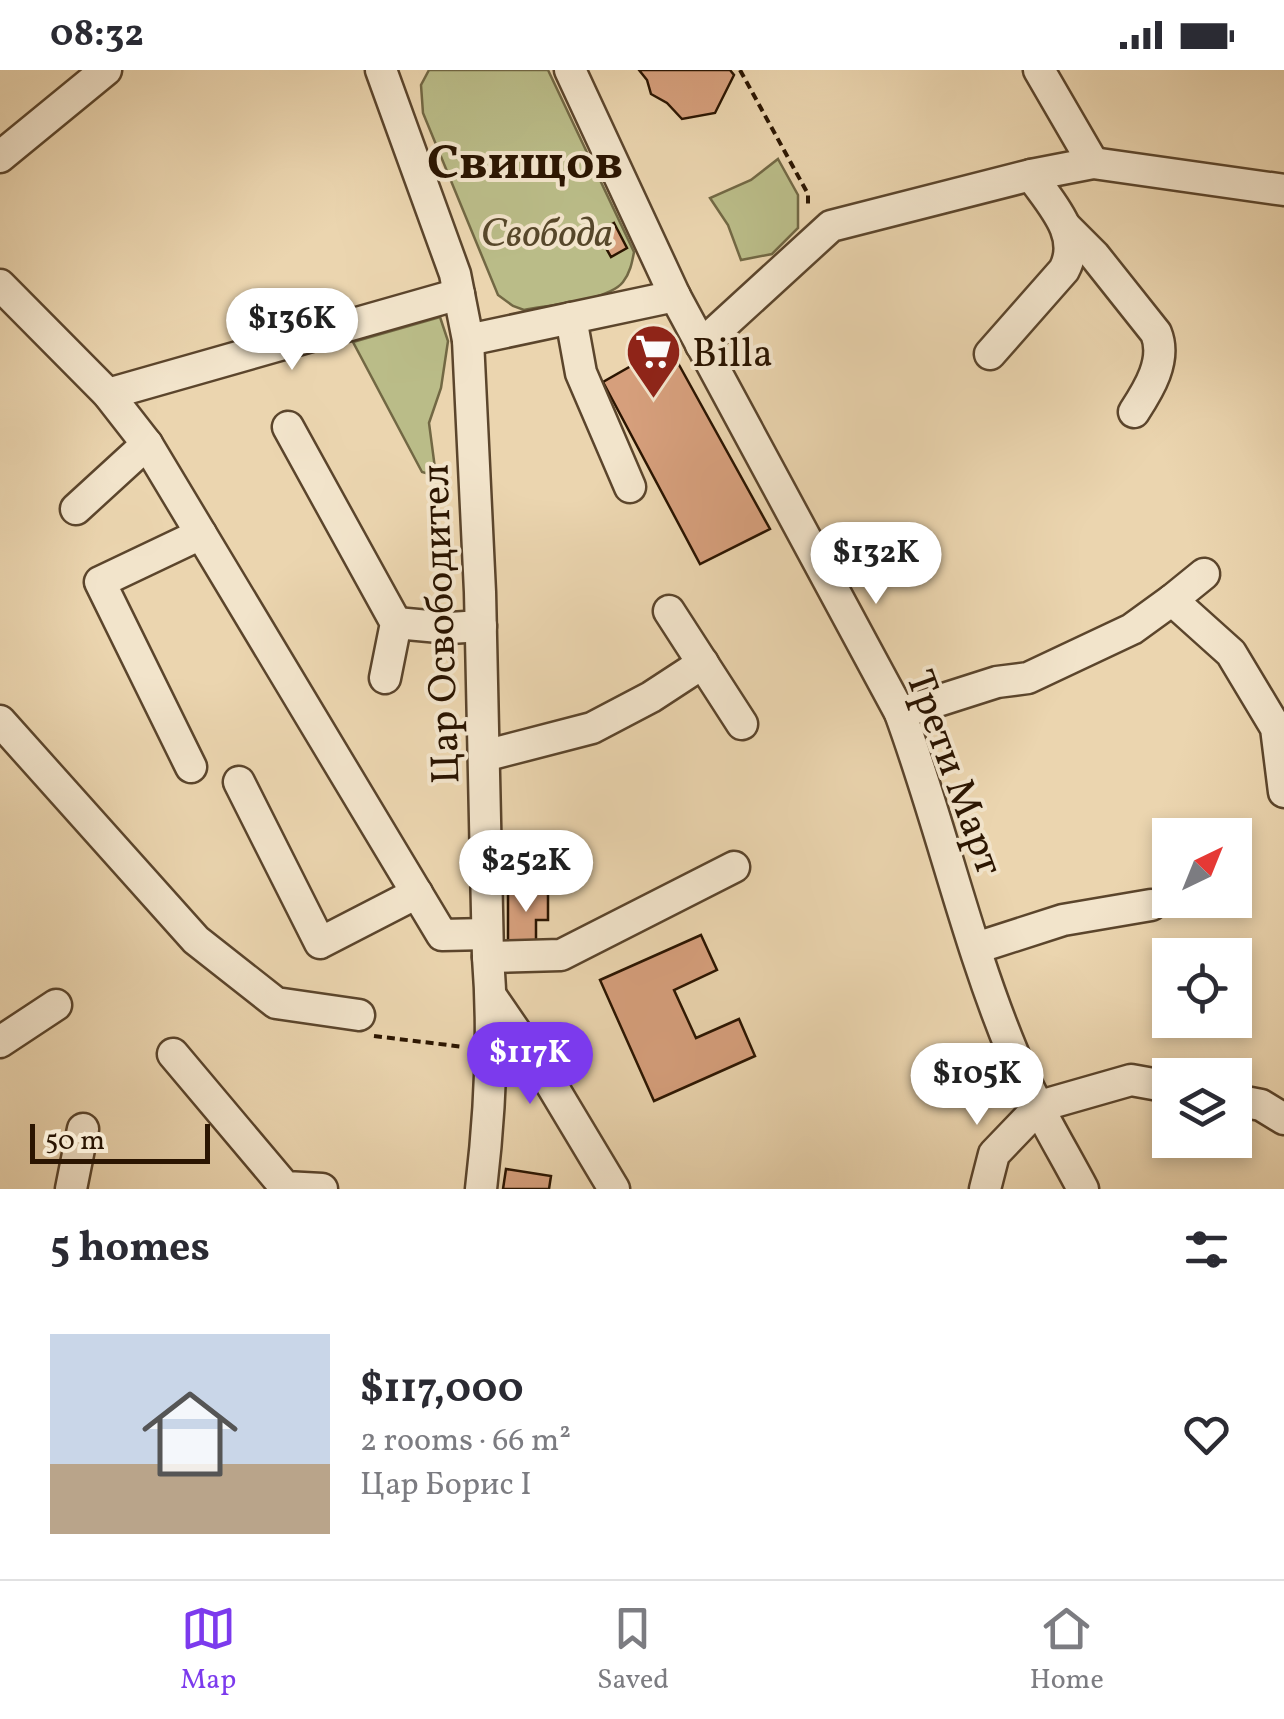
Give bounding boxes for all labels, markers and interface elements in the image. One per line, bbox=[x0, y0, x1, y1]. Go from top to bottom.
text: 08:32 bbox=[50, 9, 144, 62]
district label: Свищов bbox=[427, 130, 623, 200]
park label: Свобода bbox=[481, 208, 613, 264]
pin: $136K bbox=[222, 288, 362, 373]
text: $136K bbox=[248, 298, 336, 342]
supermarket icon: Billa bbox=[623, 322, 683, 401]
place label: Billa bbox=[692, 328, 773, 384]
street label: Цар Освободител bbox=[409, 463, 477, 785]
pin: $132K bbox=[806, 522, 946, 607]
text: $132K bbox=[833, 532, 919, 576]
street label: Трети Март bbox=[889, 663, 1015, 884]
north arrow bbox=[1152, 818, 1252, 918]
map controls bbox=[1152, 818, 1252, 1158]
pin: $252K bbox=[456, 830, 596, 915]
text: $252K bbox=[481, 840, 571, 884]
button: locate bbox=[1152, 938, 1252, 1038]
pin: $117K bbox=[460, 1022, 600, 1107]
text: $117K bbox=[489, 1032, 571, 1076]
pin: $105K bbox=[907, 1043, 1047, 1128]
text: $105K bbox=[933, 1053, 1021, 1097]
button: layers bbox=[1152, 1058, 1252, 1158]
scale bar bbox=[30, 1119, 210, 1164]
text: 50 m bbox=[45, 1122, 105, 1161]
text: 5 homes bbox=[50, 1220, 210, 1279]
icon: filters bbox=[1179, 1222, 1234, 1277]
text: $117,000 bbox=[360, 1361, 524, 1420]
icon: home bbox=[130, 1374, 250, 1494]
icon: heart bbox=[1179, 1407, 1234, 1462]
text: 2 rooms · 66 m² bbox=[360, 1420, 571, 1464]
text: Цар Борис I bbox=[360, 1464, 532, 1508]
tab: Map bbox=[180, 1601, 236, 1700]
tab: Saved bbox=[597, 1601, 669, 1700]
tab: Home bbox=[1030, 1601, 1104, 1700]

